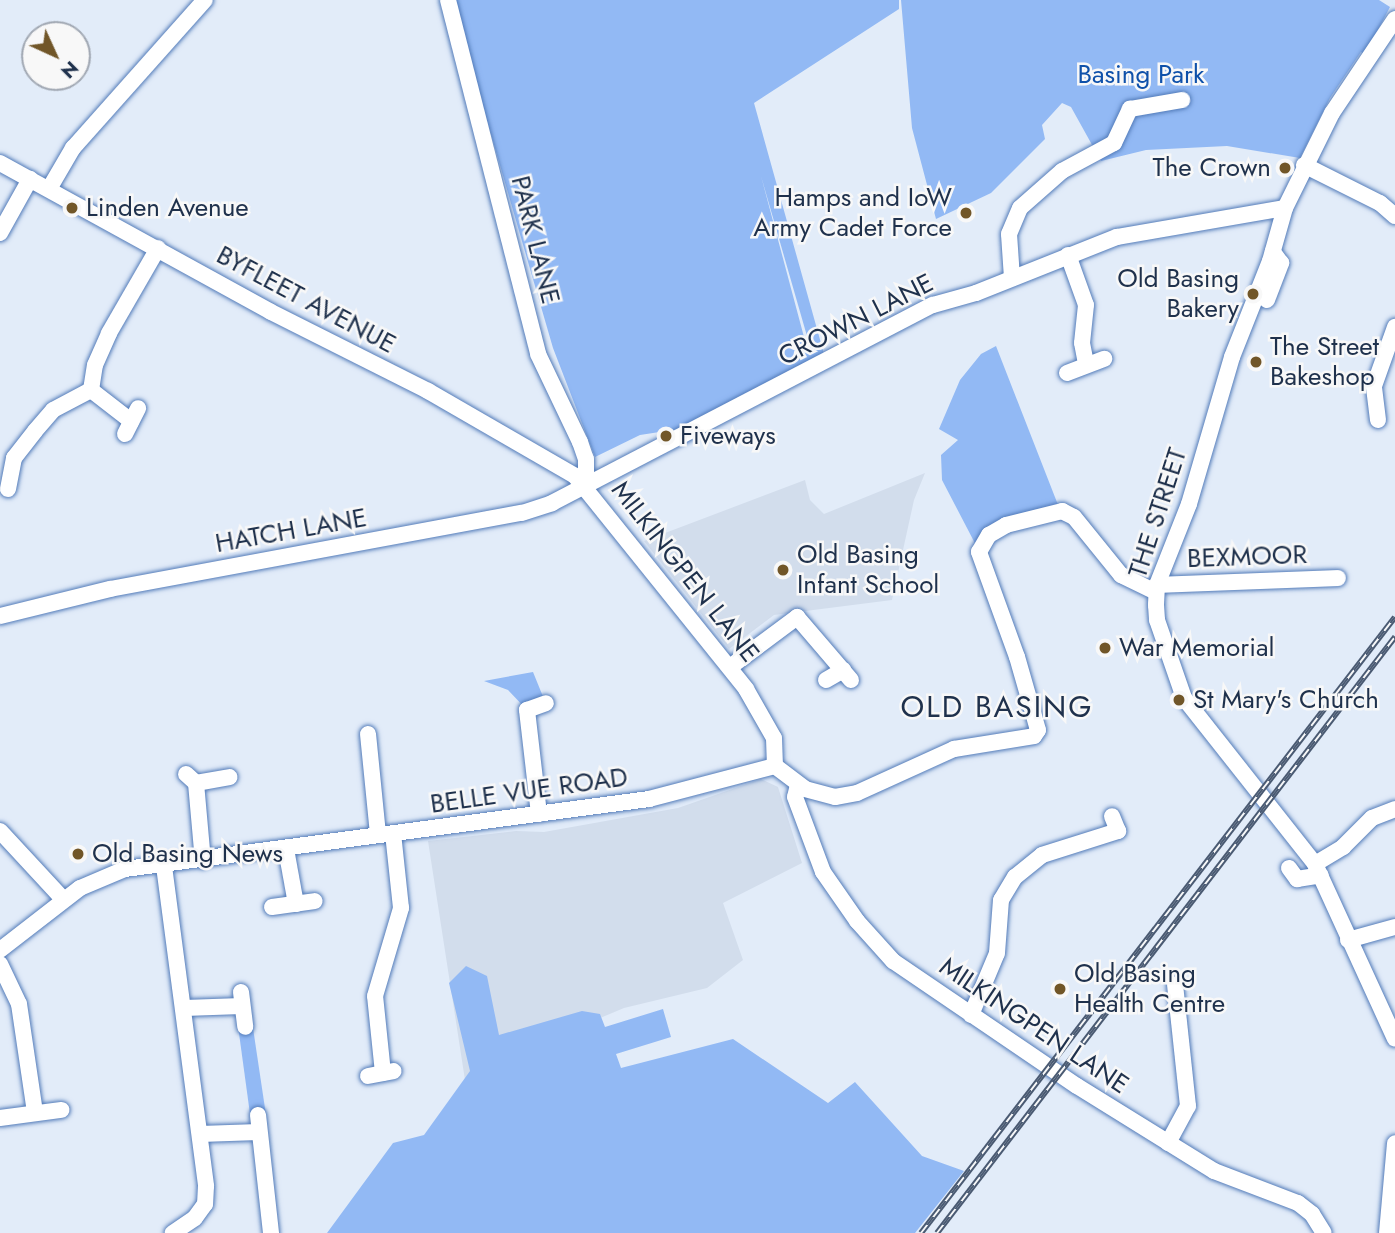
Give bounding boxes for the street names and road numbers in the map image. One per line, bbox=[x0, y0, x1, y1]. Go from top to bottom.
street label: PARK LANE bbox=[504, 173, 566, 307]
street label: BYFLEET AVENUE bbox=[211, 240, 401, 360]
street label: CROWN LANE bbox=[773, 268, 939, 372]
street label: THE STREET bbox=[1122, 444, 1194, 582]
street label: MILKINGPEN LANE bbox=[605, 475, 765, 669]
street label: HATCH LANE bbox=[213, 502, 369, 560]
street label: BEXMOOR bbox=[1187, 539, 1307, 575]
street label: BELLE VUE ROAD bbox=[428, 762, 630, 820]
street label: MILKINGPEN LANE bbox=[934, 951, 1134, 1101]

